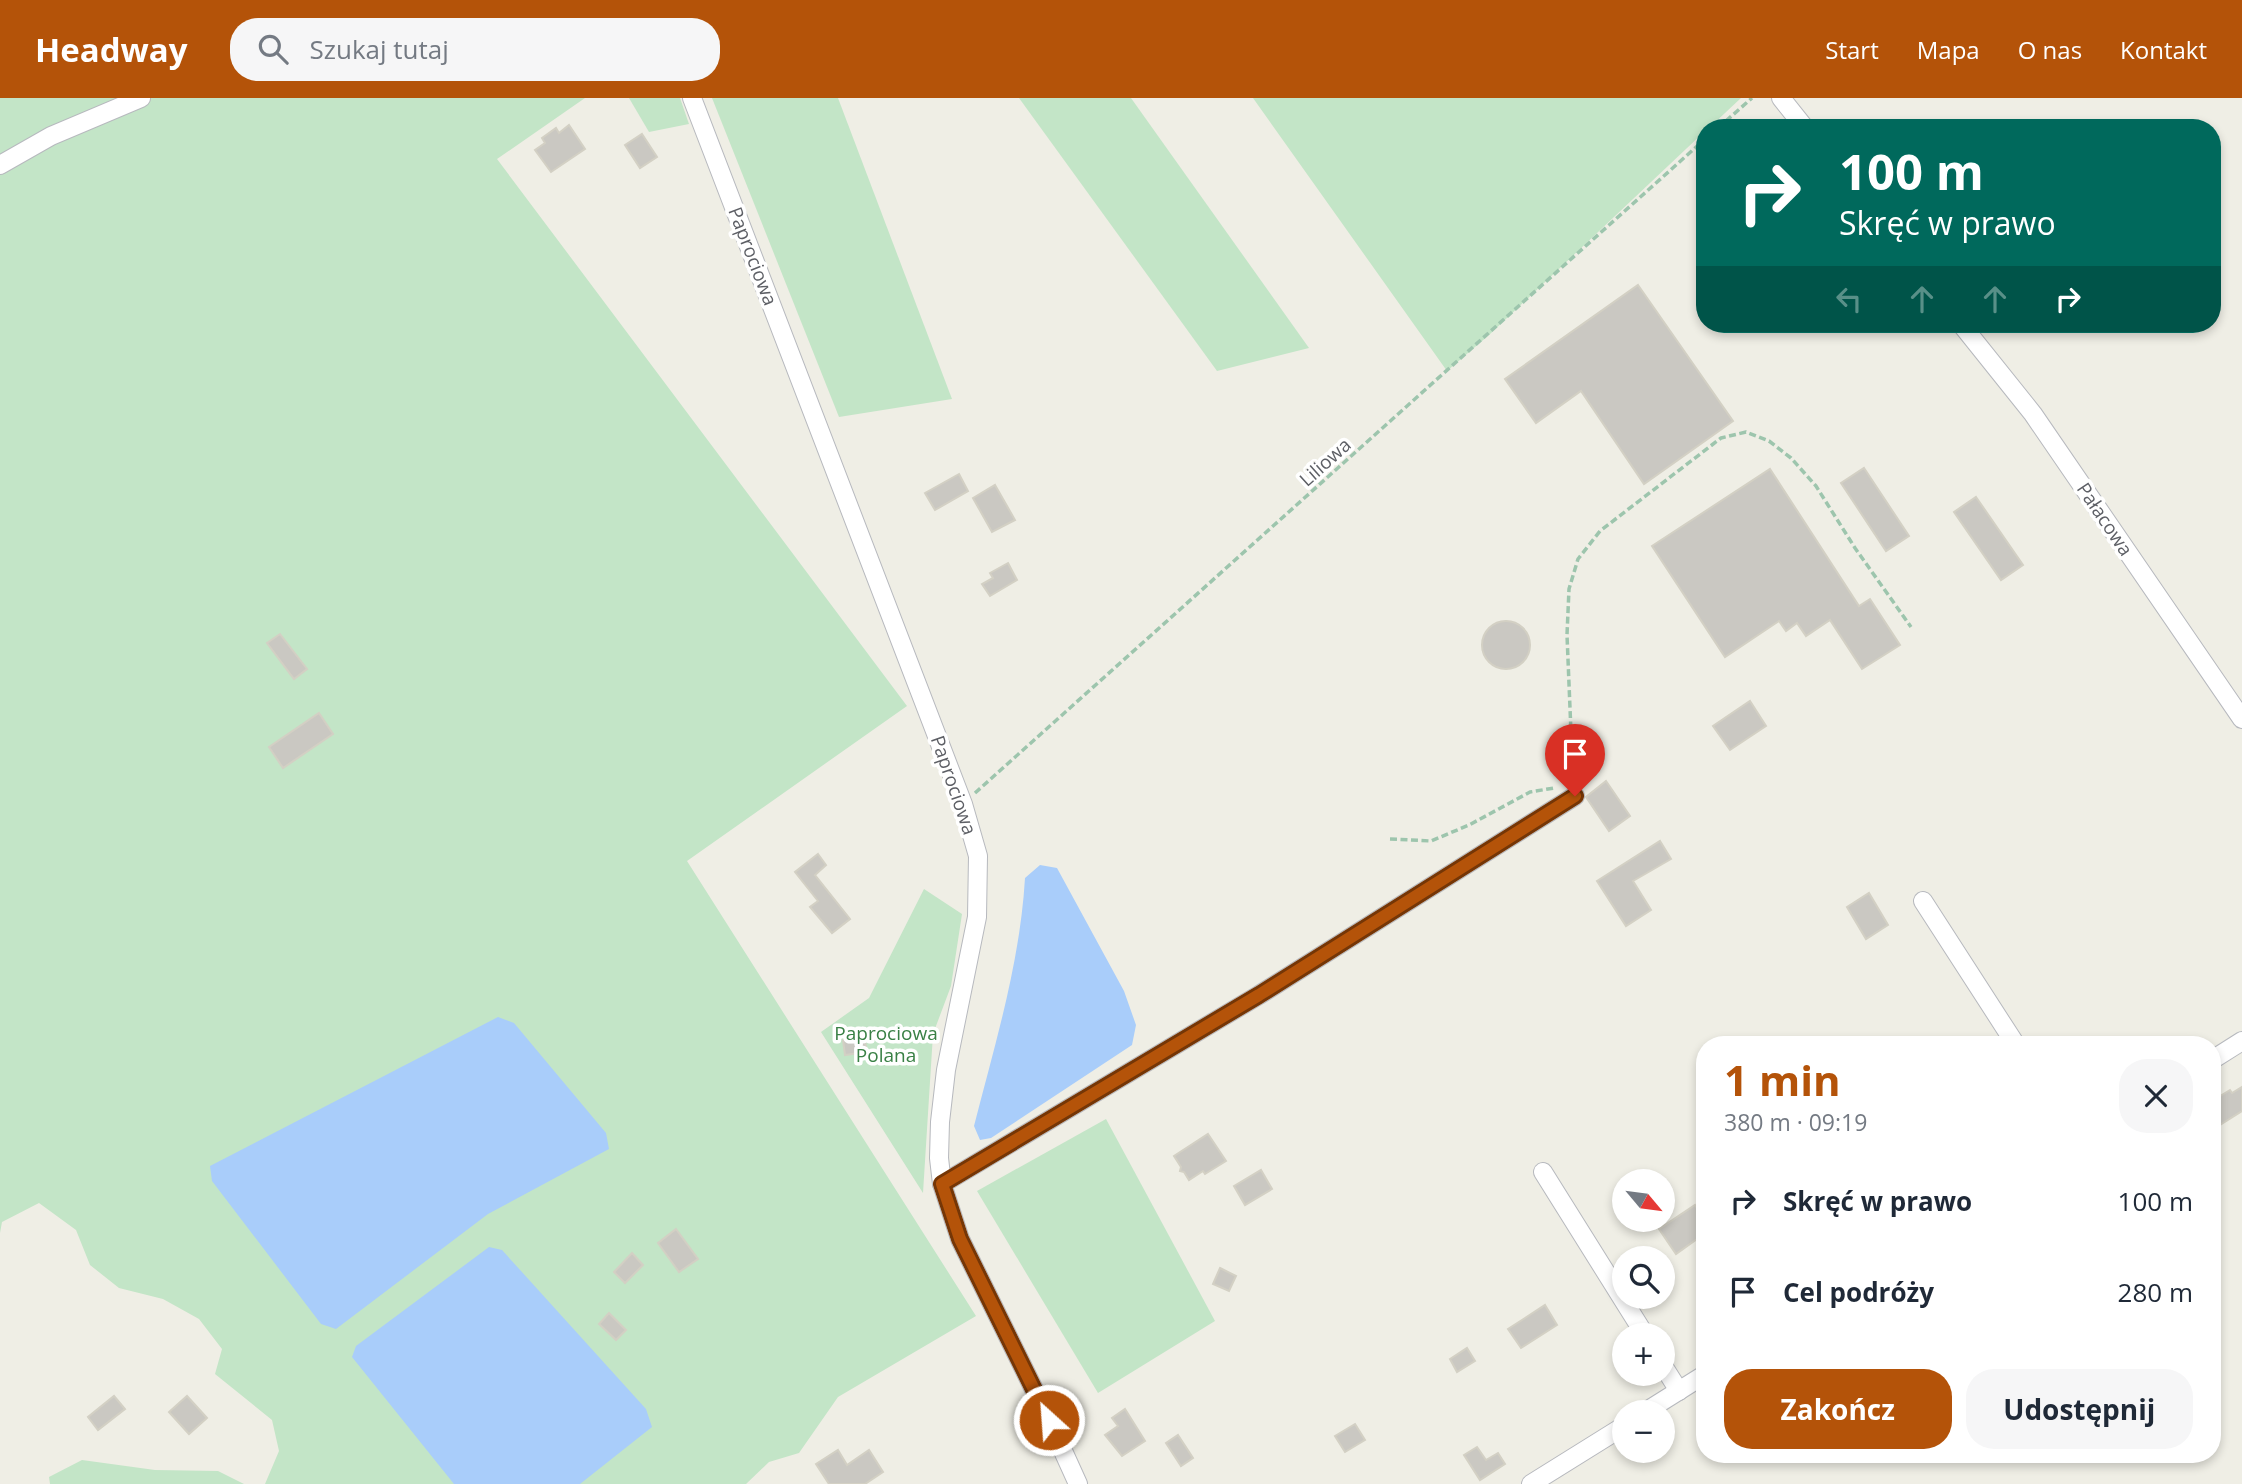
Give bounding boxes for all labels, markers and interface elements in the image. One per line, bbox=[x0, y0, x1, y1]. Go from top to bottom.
search box bbox=[230, 18, 720, 81]
text: Headway bbox=[35, 27, 188, 72]
icon: search bbox=[254, 30, 292, 68]
text: Szukaj tutaj bbox=[310, 31, 449, 67]
text: Start bbox=[1825, 33, 1879, 66]
text: Mapa bbox=[1917, 33, 1980, 66]
text: O nas bbox=[2018, 33, 2082, 66]
text: Kontakt bbox=[2120, 33, 2207, 66]
text: 100 m bbox=[1839, 138, 1984, 204]
icon: right bbox=[1724, 147, 1815, 238]
text: Skręć w prawo bbox=[1839, 201, 2056, 244]
street label: Paprociowa bbox=[722, 203, 784, 309]
icon: left bbox=[1830, 280, 1868, 318]
icon: ahead bbox=[1903, 280, 1941, 318]
icon: ahead bbox=[1976, 280, 2014, 318]
icon: right bbox=[2049, 280, 2087, 318]
street label: Liliowa bbox=[1294, 432, 1356, 492]
street label: Pałacowa bbox=[2071, 477, 2139, 561]
pin bbox=[1545, 724, 1605, 796]
street label: Paprociowa bbox=[925, 732, 983, 838]
icon: arrive bbox=[1556, 735, 1594, 773]
park label: Paprociowa Polana bbox=[834, 1020, 938, 1068]
text: 1 min bbox=[1724, 1051, 1841, 1108]
button: close bbox=[2119, 1059, 2193, 1133]
text: 380 m · 09:19 bbox=[1724, 1106, 1867, 1138]
north arrow bbox=[1612, 1169, 1675, 1232]
map controls bbox=[1612, 1169, 1675, 1463]
icon: right bbox=[1724, 1182, 1762, 1220]
text: Skręć w prawo bbox=[1783, 1183, 1972, 1219]
text: 100 m bbox=[2118, 1183, 2193, 1219]
button: search bbox=[1612, 1246, 1675, 1309]
icon: arrive bbox=[1724, 1273, 1762, 1311]
text: Cel podróży bbox=[1783, 1274, 1934, 1310]
text: 280 m bbox=[2118, 1274, 2193, 1310]
button: + bbox=[1612, 1323, 1675, 1386]
button: Zakończ bbox=[1724, 1369, 1952, 1449]
button: Udostępnij bbox=[1966, 1369, 2193, 1449]
position arrow bbox=[1012, 1383, 1086, 1457]
button: − bbox=[1612, 1400, 1675, 1463]

